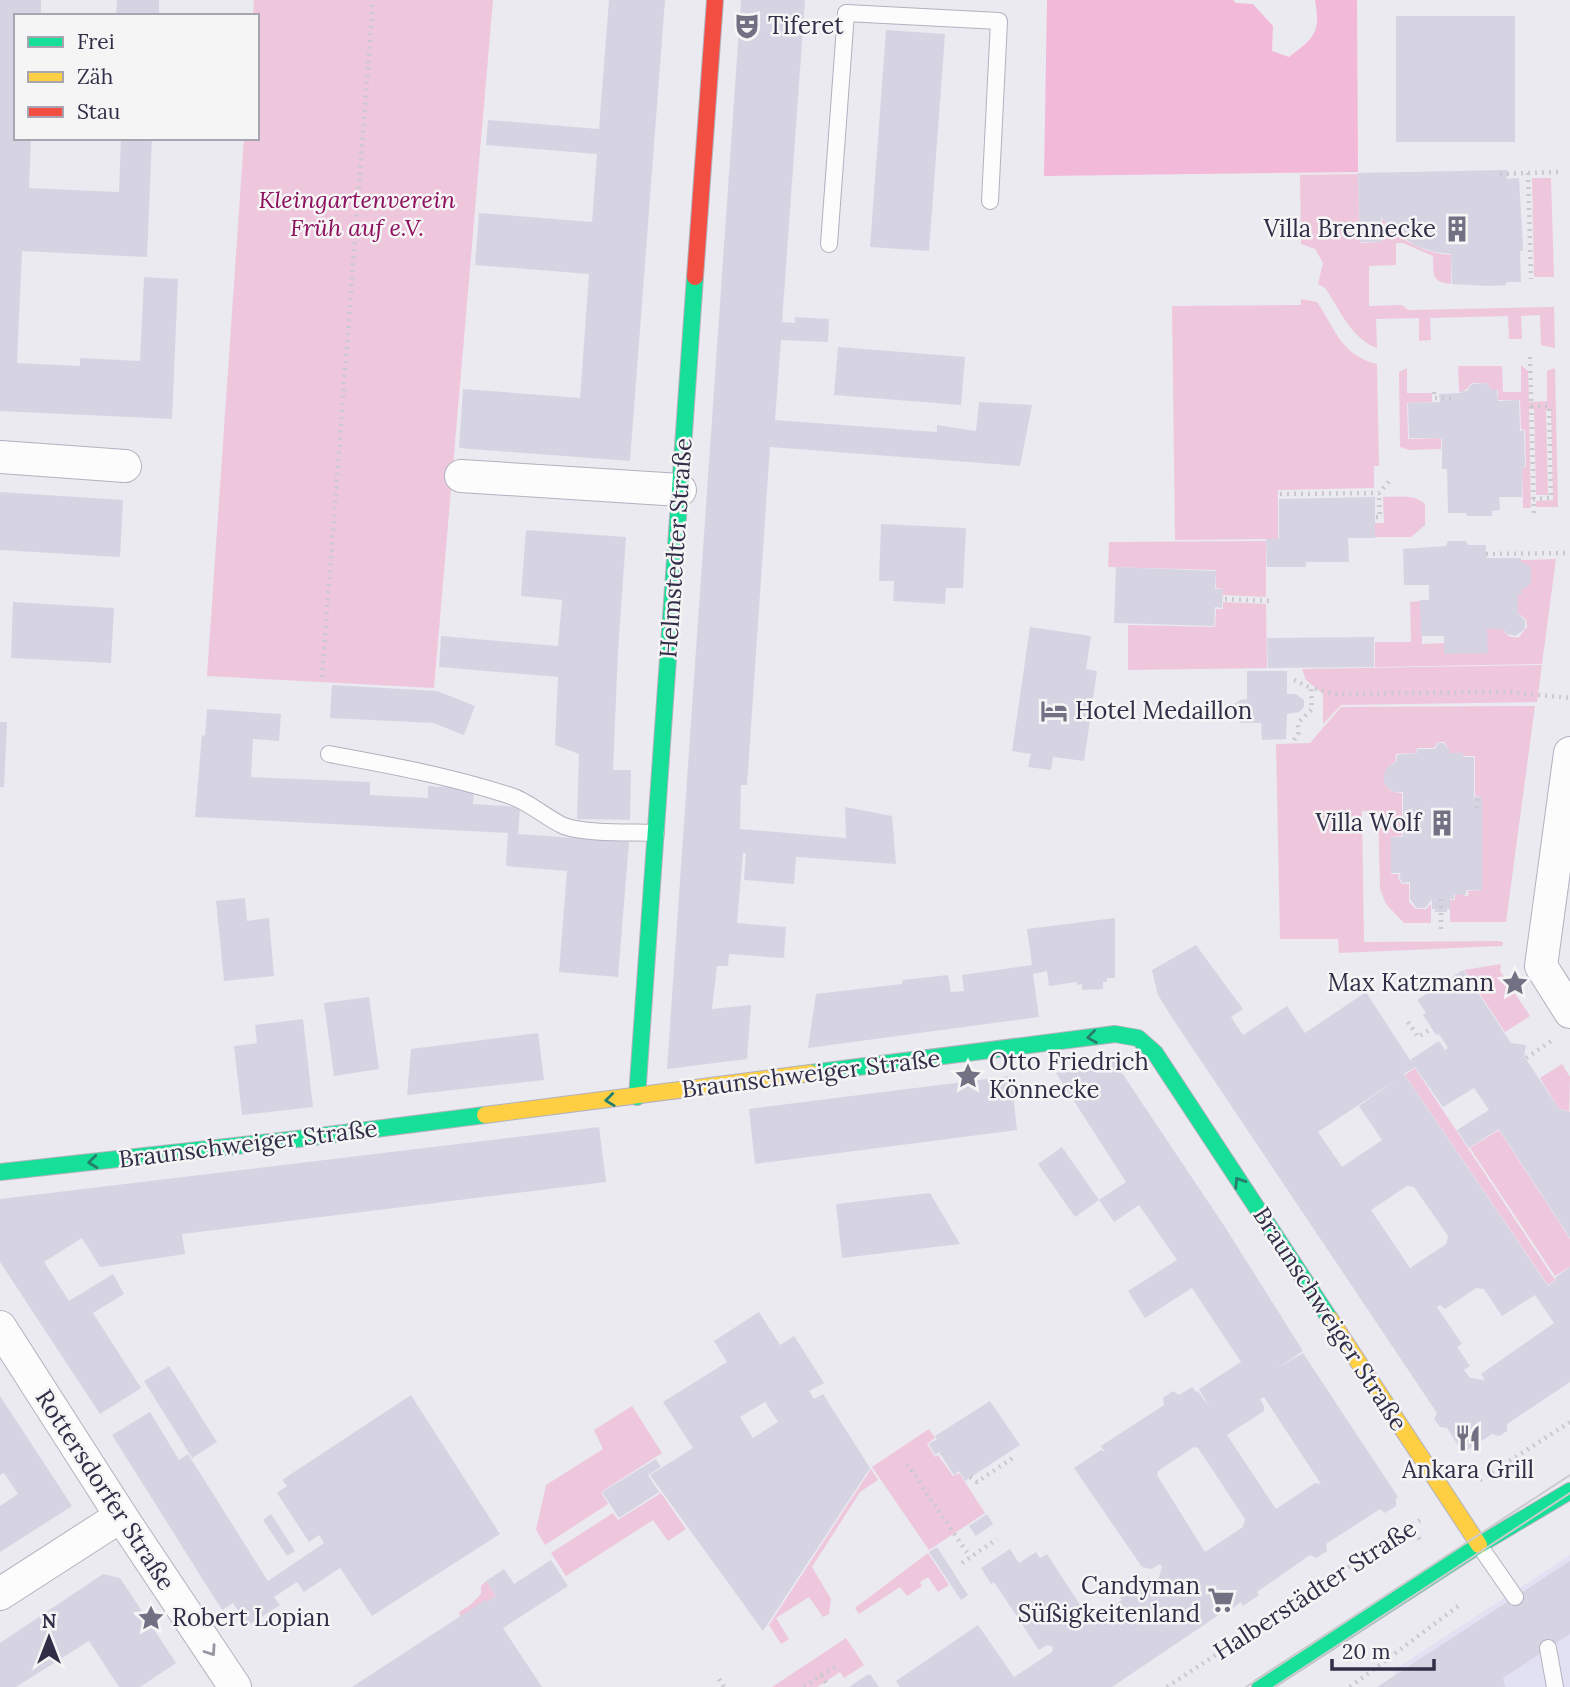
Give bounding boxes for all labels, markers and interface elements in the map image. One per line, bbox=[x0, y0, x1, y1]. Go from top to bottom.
place label: Tiferet bbox=[768, 10, 844, 41]
theatre icon: Tiferet bbox=[732, 11, 762, 41]
legend bbox=[14, 14, 259, 140]
text: Frei bbox=[77, 28, 115, 55]
text: Zäh bbox=[77, 63, 113, 90]
text: Stau bbox=[77, 98, 120, 125]
park label: Kleingartenverein Früh auf e.V. bbox=[259, 184, 456, 243]
place label: Villa Brennecke bbox=[1263, 213, 1436, 244]
building icon: Villa Brennecke bbox=[1442, 214, 1472, 244]
street label: Helmstedter Straße bbox=[652, 437, 699, 659]
place label: Hotel Medaillon bbox=[1075, 695, 1252, 726]
hotel icon: Hotel Medaillon bbox=[1039, 696, 1069, 726]
place label: Villa Wolf bbox=[1315, 807, 1423, 838]
building icon: Villa Wolf bbox=[1427, 808, 1457, 838]
place label: Max Katzmann bbox=[1328, 967, 1494, 998]
place icon: Max Katzmann bbox=[1500, 968, 1530, 998]
one-way arrow bbox=[1086, 1029, 1097, 1044]
street label: Braunschweiger Straße bbox=[680, 1042, 942, 1105]
place label: Otto Friedrich Könnecke bbox=[989, 1046, 1149, 1105]
place icon: Otto Friedrich Könnecke bbox=[953, 1061, 983, 1091]
one-way arrow bbox=[605, 1092, 616, 1107]
street label: Braunschweiger Straße bbox=[117, 1112, 379, 1175]
one-way arrow bbox=[87, 1154, 98, 1169]
one-way arrow bbox=[1234, 1176, 1247, 1189]
street label: Braunschweiger Straße bbox=[1246, 1201, 1414, 1436]
street label: Rottersdorfer Straße bbox=[29, 1383, 182, 1596]
restaurant icon: Ankara Grill bbox=[1453, 1423, 1483, 1453]
place label: Ankara Grill bbox=[1401, 1454, 1534, 1485]
street label: Halberstädter Straße bbox=[1207, 1512, 1422, 1667]
place label: Candyman Süßigkeitenland bbox=[1018, 1570, 1200, 1629]
supermarket icon: Candyman Süßigkeitenland bbox=[1206, 1585, 1236, 1615]
place label: Robert Lopian bbox=[172, 1602, 330, 1633]
north arrow bbox=[14, 1603, 84, 1673]
place icon: Robert Lopian bbox=[136, 1603, 166, 1633]
text: N bbox=[42, 1609, 57, 1633]
scale bar bbox=[1332, 1628, 1434, 1672]
text: 20 m bbox=[1342, 1638, 1391, 1665]
one-way arrow bbox=[203, 1643, 215, 1656]

